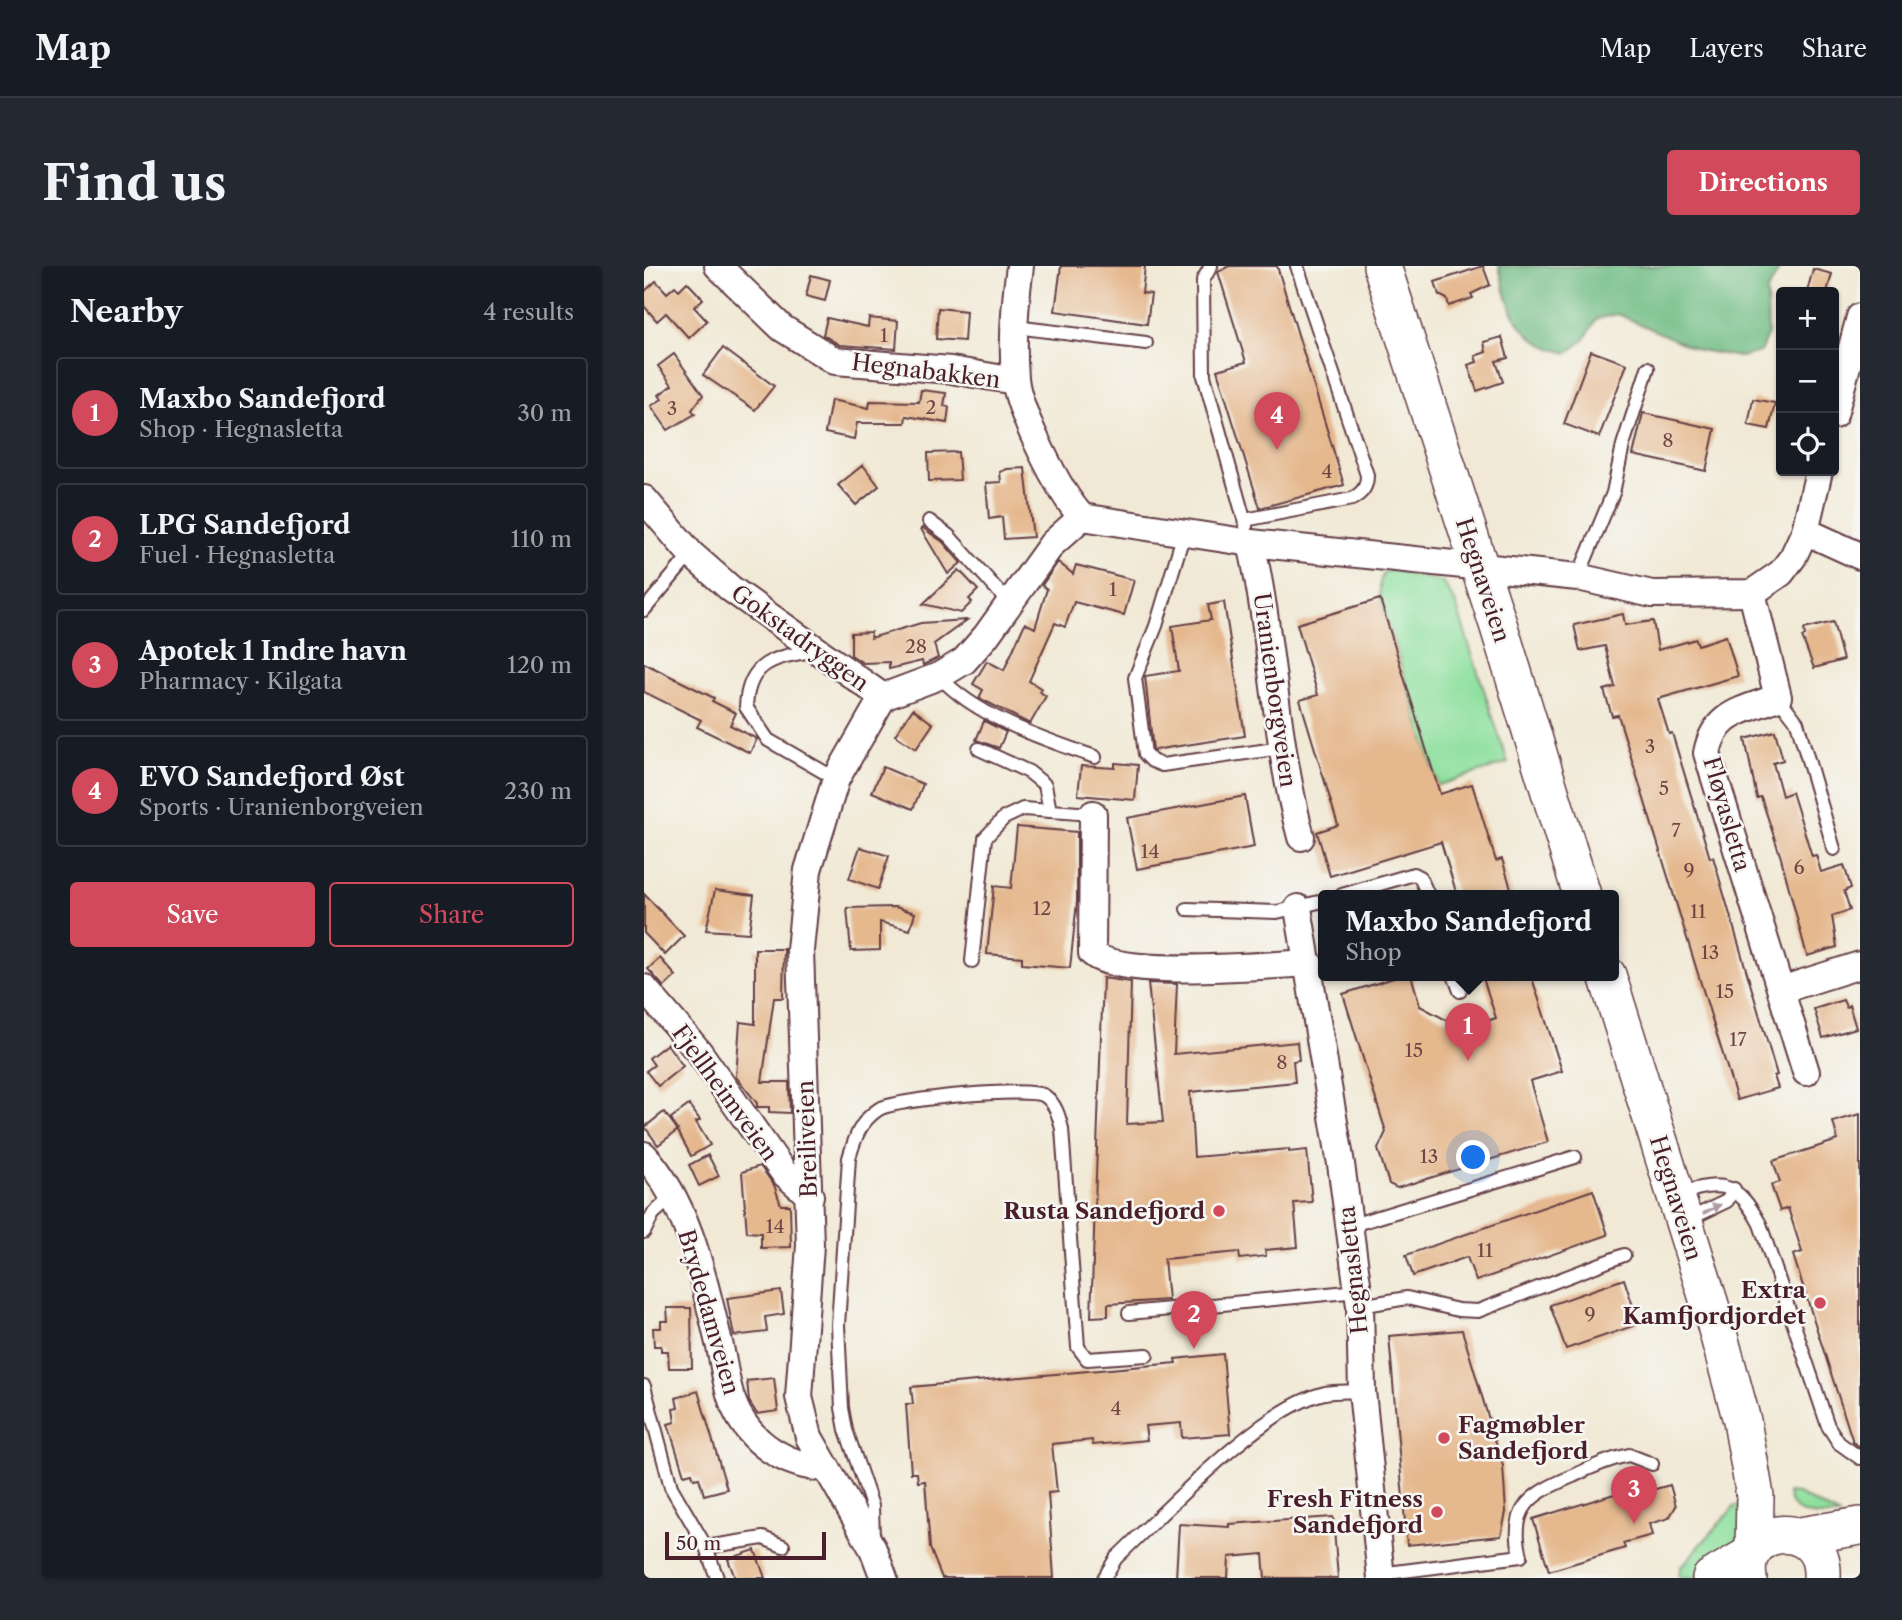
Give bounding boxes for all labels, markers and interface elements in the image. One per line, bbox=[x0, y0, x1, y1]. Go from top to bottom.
text: Map bbox=[35, 28, 111, 69]
text: Map bbox=[1600, 34, 1651, 63]
text: Layers bbox=[1689, 34, 1764, 63]
text: Share bbox=[1802, 34, 1867, 63]
button: Directions bbox=[1667, 150, 1860, 215]
text: Find us bbox=[42, 152, 226, 213]
map controls bbox=[1776, 287, 1839, 476]
button: + bbox=[1776, 287, 1839, 350]
text: Nearby bbox=[70, 293, 183, 330]
text: 4 results bbox=[483, 298, 574, 326]
house number: 1 bbox=[880, 324, 888, 347]
street label: Hegnabakken bbox=[850, 348, 1002, 394]
button: − bbox=[1776, 350, 1839, 413]
text: Maxbo Sandefjord bbox=[139, 383, 386, 415]
pin: 4 bbox=[1254, 392, 1300, 450]
house number: 2 bbox=[926, 396, 937, 419]
house number: 3 bbox=[667, 397, 677, 420]
text: 1 bbox=[90, 399, 100, 427]
text: 30 m bbox=[517, 399, 572, 427]
button: locate bbox=[1776, 413, 1839, 476]
text: Shop · Hegnasletta bbox=[139, 415, 343, 443]
house number: 8 bbox=[1662, 429, 1674, 452]
house number: 4 bbox=[1322, 460, 1333, 483]
text: LPG Sandefjord bbox=[139, 509, 351, 541]
street label: Hegnaveien bbox=[1450, 514, 1516, 646]
text: 2 bbox=[88, 525, 102, 553]
text: 110 m bbox=[511, 525, 572, 553]
text: Fuel · Hegnasletta bbox=[139, 541, 335, 569]
house number: 1 bbox=[1109, 578, 1117, 601]
street label: Gokstadryggen bbox=[726, 579, 874, 697]
street label: Uranienborgveien bbox=[1247, 591, 1303, 789]
text: Apotek 1 Indre havn bbox=[139, 635, 407, 667]
house number: 28 bbox=[905, 635, 927, 658]
text: 3 bbox=[89, 651, 102, 679]
text: 120 m bbox=[507, 651, 572, 679]
text: Pharmacy · Kilgata bbox=[139, 667, 343, 695]
house number: 3 bbox=[1645, 735, 1655, 758]
street label: Fløyasletta bbox=[1697, 753, 1757, 875]
text: EVO Sandefjord Øst bbox=[139, 761, 404, 793]
text: 4 bbox=[88, 777, 102, 805]
text: 230 m bbox=[504, 777, 572, 805]
house number: 5 bbox=[1659, 777, 1669, 800]
text: Sports · Uranienborgveien bbox=[139, 793, 424, 821]
house number: 7 bbox=[1671, 819, 1681, 842]
house number: 14 bbox=[1141, 840, 1159, 863]
house number: 6 bbox=[1793, 856, 1805, 879]
house number: 9 bbox=[1683, 859, 1695, 882]
button: Save bbox=[70, 882, 315, 947]
button: Share bbox=[329, 882, 574, 947]
popup bbox=[1318, 890, 1619, 981]
house number: 12 bbox=[1033, 897, 1052, 920]
house number: 11 bbox=[1690, 900, 1706, 923]
text: Maxbo Sandefjord bbox=[1345, 906, 1592, 938]
text: Shop bbox=[1345, 938, 1402, 966]
house number: 13 bbox=[1701, 941, 1719, 964]
house number: 15 bbox=[1716, 980, 1734, 1003]
pin: 1 bbox=[1445, 1003, 1491, 1061]
street label: Fjellheimveien bbox=[666, 1019, 784, 1167]
house number: 17 bbox=[1729, 1028, 1747, 1051]
house number: 15 bbox=[1405, 1039, 1423, 1062]
house number: 8 bbox=[1276, 1051, 1288, 1074]
street label: Breiliveien bbox=[791, 1080, 823, 1198]
street label: Hegnaveien bbox=[1644, 1132, 1708, 1264]
your location bbox=[1456, 1140, 1490, 1174]
house number: 13 bbox=[1420, 1145, 1438, 1168]
place label: Rusta Sandefjord bbox=[1003, 1197, 1206, 1225]
marker: Rusta Sandefjord bbox=[1211, 1203, 1227, 1219]
one-way arrow bbox=[1702, 1203, 1722, 1214]
street label: Hegnasletta bbox=[1332, 1204, 1374, 1336]
house number: 14 bbox=[766, 1215, 784, 1238]
street label: Brydedamveien bbox=[672, 1226, 746, 1398]
house number: 11 bbox=[1477, 1239, 1493, 1262]
place label: Extra Kamfjordjordet bbox=[1622, 1276, 1807, 1330]
pin: 2 bbox=[1171, 1291, 1217, 1349]
marker: Extra Kamfjordjordet bbox=[1812, 1295, 1828, 1311]
house number: 9 bbox=[1584, 1303, 1596, 1326]
house number: 4 bbox=[1111, 1397, 1122, 1420]
place label: Fagmøbler Sandefjord bbox=[1458, 1411, 1589, 1465]
marker: Fagmøbler Sandefjord bbox=[1436, 1430, 1452, 1446]
pin: 3 bbox=[1611, 1466, 1657, 1524]
place label: Fresh Fitness Sandefjord bbox=[1267, 1485, 1424, 1539]
marker: Fresh Fitness Sandefjord bbox=[1429, 1504, 1445, 1520]
scale bar bbox=[665, 1529, 826, 1561]
text: 50 m bbox=[676, 1532, 721, 1555]

